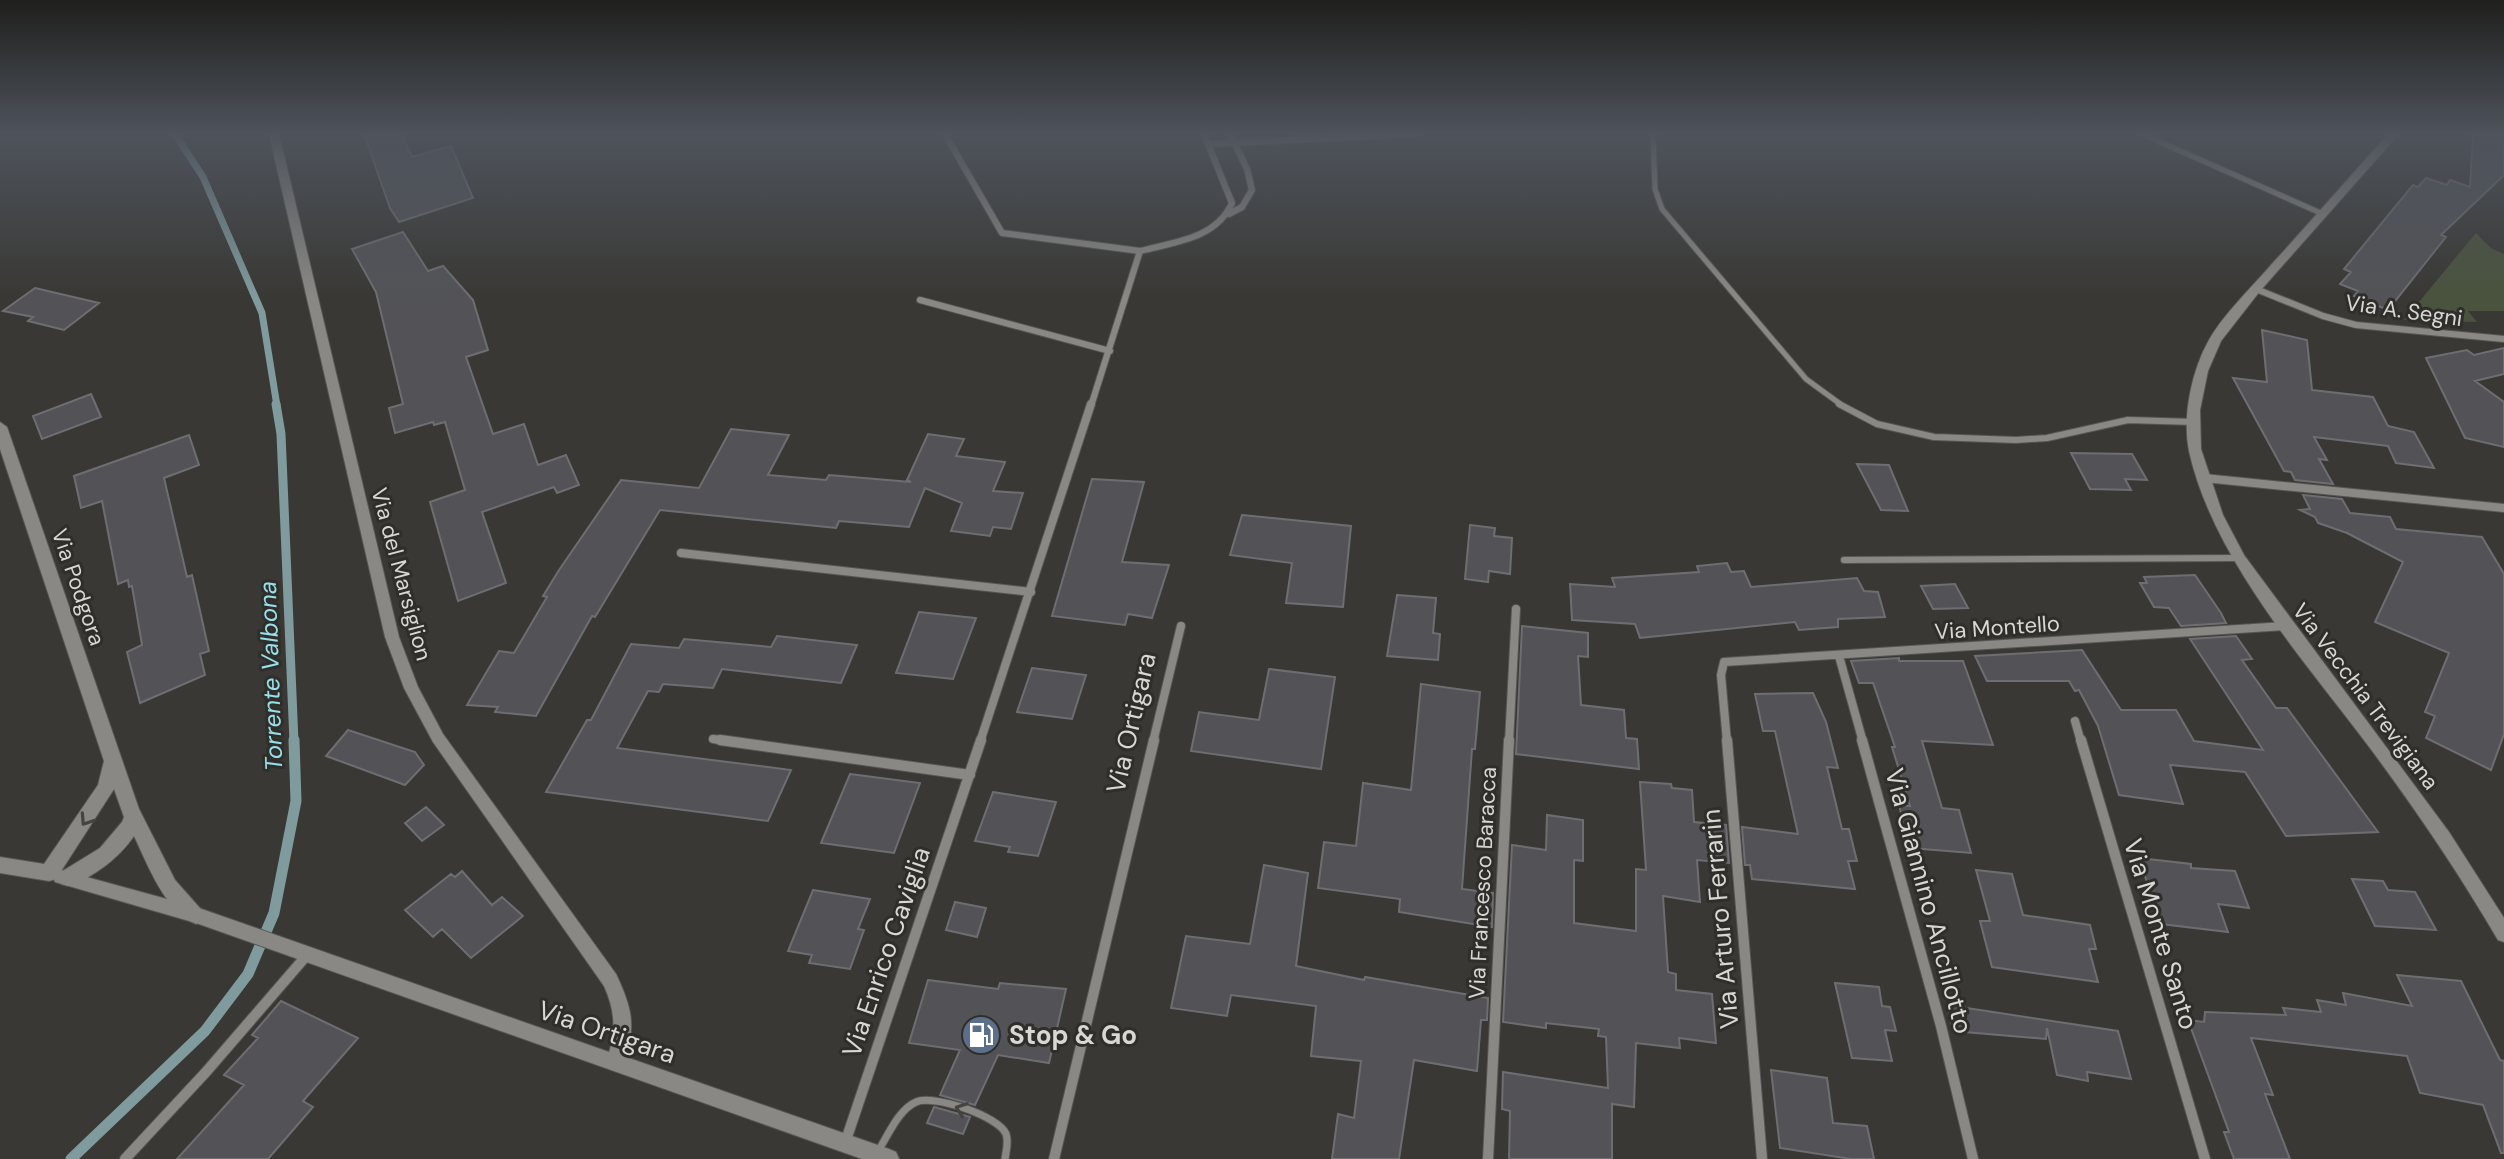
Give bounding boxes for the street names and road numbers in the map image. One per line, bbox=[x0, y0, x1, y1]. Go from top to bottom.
street label: Via A. Segni bbox=[2343, 288, 2464, 333]
street label: Via del Marsiglion bbox=[364, 484, 439, 664]
street label: Via Podgora bbox=[45, 525, 112, 649]
street label: Via Vecchia Trevigiana bbox=[2286, 597, 2445, 795]
street label: Via Montello bbox=[1933, 609, 2061, 646]
street label: Via Ortigara bbox=[1098, 649, 1164, 797]
street label: Via Giannino Ancillotto bbox=[1877, 765, 1981, 1037]
street label: Via Francesco Baracca bbox=[1462, 766, 1503, 1000]
street label: Via Arturo Ferrarin bbox=[1693, 808, 1747, 1030]
street label: Via Monte Santo bbox=[2116, 834, 2206, 1034]
street label: Via Enrico Caviglia bbox=[834, 842, 938, 1062]
street label: Via Ortigara bbox=[534, 993, 680, 1071]

